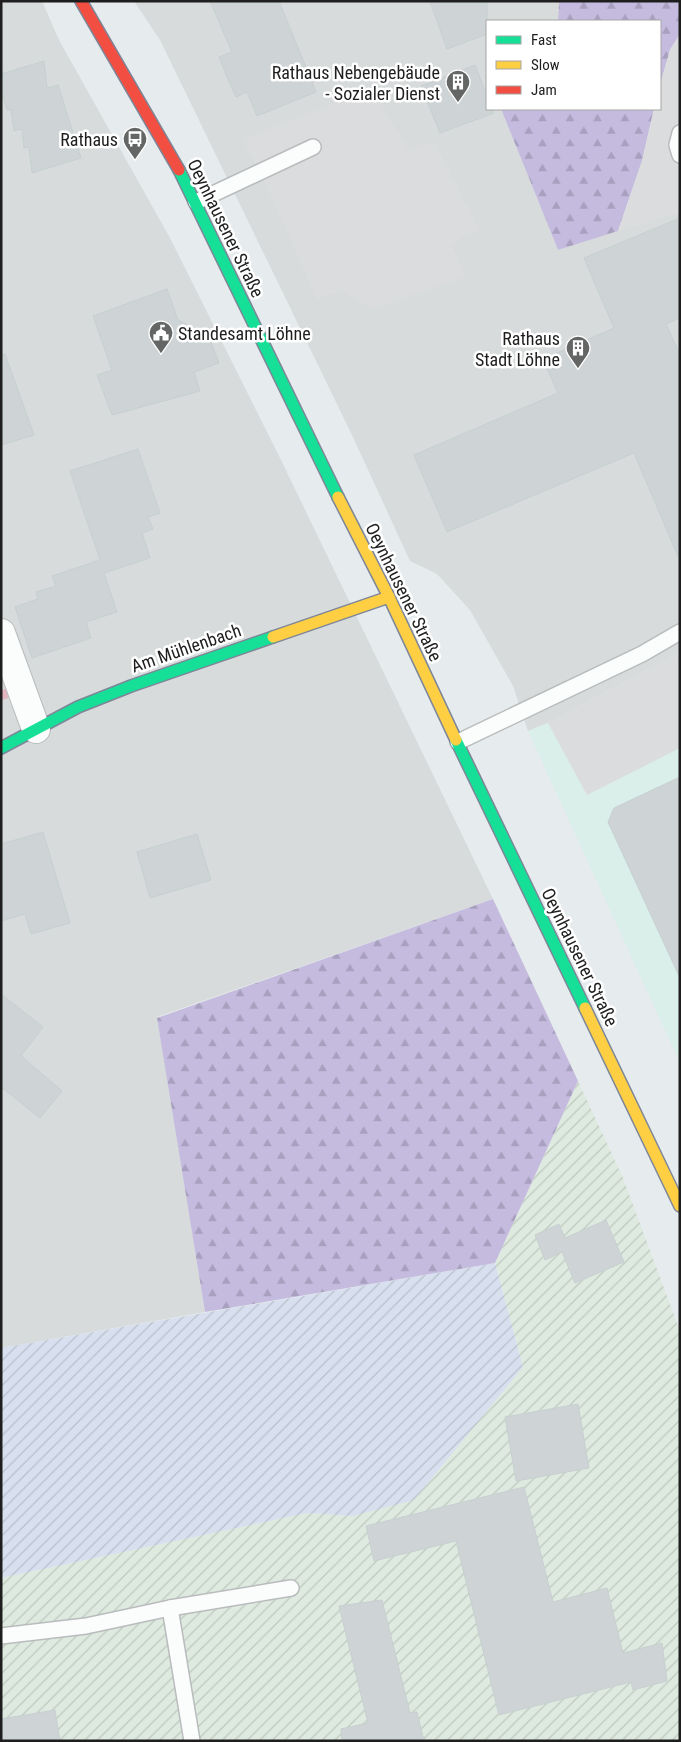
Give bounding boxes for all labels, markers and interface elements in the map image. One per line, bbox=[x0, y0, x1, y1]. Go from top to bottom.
legend bbox=[486, 20, 661, 110]
text: Fast bbox=[531, 31, 556, 49]
text: Slow bbox=[531, 56, 560, 74]
place label: Rathaus Nebengebäude - Sozialer Dienst bbox=[272, 62, 440, 104]
building icon: Rathaus Nebengebäude - Sozialer Dienst bbox=[445, 69, 471, 103]
text: Jam bbox=[531, 81, 557, 99]
bus stop icon: Rathaus bbox=[122, 126, 148, 160]
place label: Rathaus bbox=[60, 129, 118, 150]
street label: Oeynhausener Straße bbox=[183, 156, 269, 300]
public building icon: Standesamt Löhne bbox=[148, 320, 174, 354]
place label: Standesamt Löhne bbox=[178, 323, 311, 344]
place label: Rathaus Stadt Löhne bbox=[475, 328, 560, 370]
building icon: Rathaus Stadt Löhne bbox=[565, 335, 591, 369]
street label: Oeynhausener Straße bbox=[361, 520, 447, 664]
street label: Am Mühlenbach bbox=[128, 619, 244, 677]
street label: Oeynhausener Straße bbox=[537, 885, 623, 1029]

